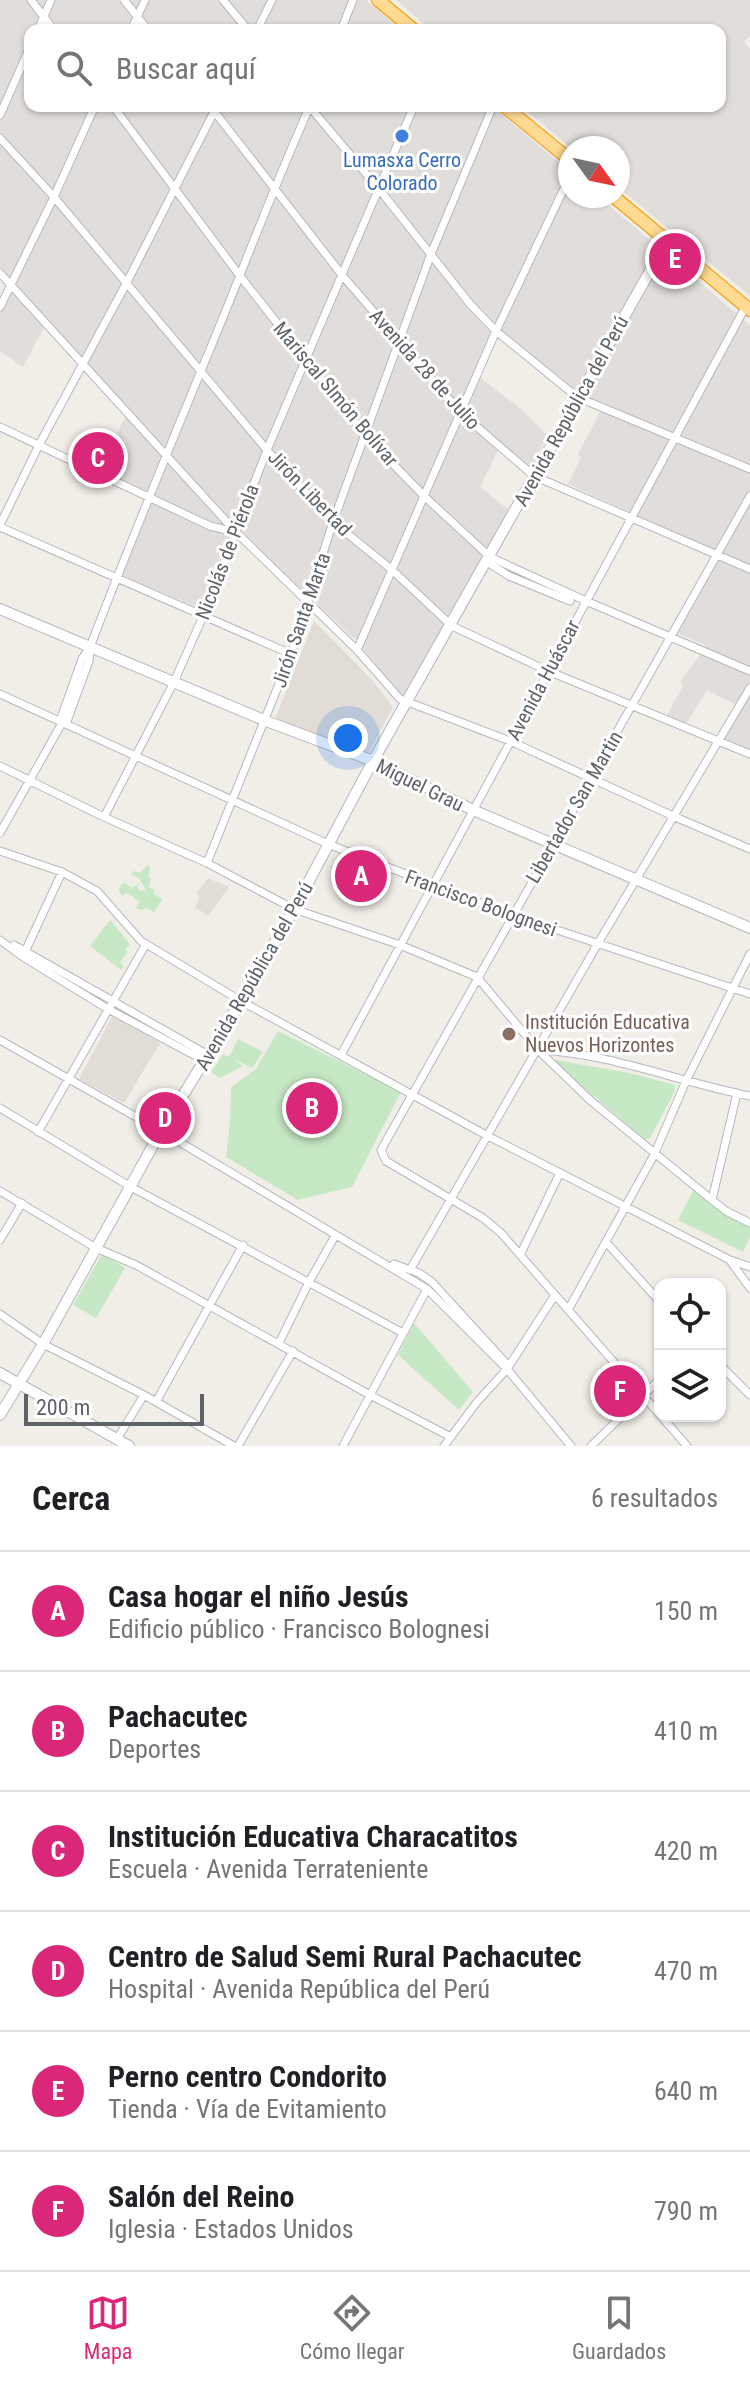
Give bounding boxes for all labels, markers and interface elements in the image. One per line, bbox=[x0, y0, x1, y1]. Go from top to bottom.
search box bbox=[24, 24, 726, 112]
icon: search bbox=[52, 46, 96, 90]
text: Buscar aquí bbox=[116, 51, 256, 86]
marker: Lumasxa Cerro Colorado bbox=[393, 127, 411, 145]
north arrow bbox=[558, 136, 630, 208]
place label: Lumasxa Cerro Colorado bbox=[343, 148, 461, 195]
pin: E bbox=[649, 229, 701, 289]
street label: Avenida 28 de Julio bbox=[365, 304, 485, 434]
street label: Avenida República del Perú bbox=[509, 312, 633, 510]
street label: Mariscal SImón Bolívar bbox=[268, 317, 404, 471]
pin: C bbox=[72, 428, 124, 488]
street label: Jirón Libertad bbox=[263, 445, 357, 541]
street label: Nicolás de Piérola bbox=[190, 481, 264, 623]
street label: Jirón Santa Marta bbox=[267, 549, 335, 691]
street label: Avenida Huáscar bbox=[501, 616, 585, 744]
your location bbox=[328, 718, 368, 758]
street label: Libertador San Martin bbox=[521, 727, 627, 887]
street label: Miguel Grau bbox=[372, 753, 468, 817]
pin: A bbox=[335, 846, 387, 906]
street label: Francisco Bolognesi bbox=[402, 864, 560, 942]
street label: Avenida República del Perú bbox=[190, 877, 318, 1075]
place label: Institución Educativa Nuevos Horizontes bbox=[525, 1010, 690, 1057]
marker: Institución Educativa Nuevos Horizontes bbox=[500, 1025, 518, 1043]
pin: B bbox=[286, 1078, 338, 1138]
pin: D bbox=[139, 1088, 191, 1148]
map controls bbox=[654, 1278, 726, 1422]
button: locate bbox=[654, 1278, 726, 1350]
button: layers bbox=[654, 1350, 726, 1422]
pin: F bbox=[594, 1361, 646, 1421]
scale bar bbox=[24, 1390, 204, 1426]
text: 200 m bbox=[36, 1395, 90, 1420]
text: Cerca bbox=[32, 1478, 110, 1518]
text: 6 resultados bbox=[591, 1483, 718, 1513]
text: Casa hogar el niño Jesús bbox=[108, 1579, 409, 1614]
text: A bbox=[50, 1596, 66, 1626]
text: 150 m bbox=[654, 1596, 718, 1626]
text: Edificio público · Francisco Bolognesi bbox=[108, 1614, 490, 1644]
text: Pachacutec bbox=[108, 1699, 248, 1734]
text: B bbox=[51, 1716, 65, 1746]
text: 410 m bbox=[654, 1716, 718, 1746]
text: Deportes bbox=[108, 1734, 201, 1764]
text: Institución Educativa Characatitos bbox=[108, 1819, 518, 1854]
text: C bbox=[51, 1836, 65, 1866]
text: 420 m bbox=[654, 1836, 718, 1866]
text: Escuela · Avenida Terrateniente bbox=[108, 1854, 428, 1884]
text: Centro de Salud Semi Rural Pachacutec bbox=[108, 1939, 582, 1974]
text: D bbox=[51, 1956, 65, 1986]
text: 470 m bbox=[654, 1956, 718, 1986]
text: Hospital · Avenida República del Perú bbox=[108, 1974, 490, 2004]
text: Perno centro Condorito bbox=[108, 2059, 387, 2094]
text: E bbox=[52, 2076, 64, 2106]
text: 640 m bbox=[654, 2076, 718, 2106]
text: Tienda · Vía de Evitamiento bbox=[108, 2094, 387, 2124]
text: Salón del Reino bbox=[108, 2179, 294, 2214]
text: F bbox=[52, 2196, 64, 2226]
text: 790 m bbox=[654, 2196, 718, 2226]
text: Iglesia · Estados Unidos bbox=[108, 2214, 354, 2244]
tab: Mapa bbox=[84, 2291, 132, 2364]
tab: Cómo llegar bbox=[300, 2291, 405, 2364]
tab: Guardados bbox=[572, 2291, 666, 2364]

